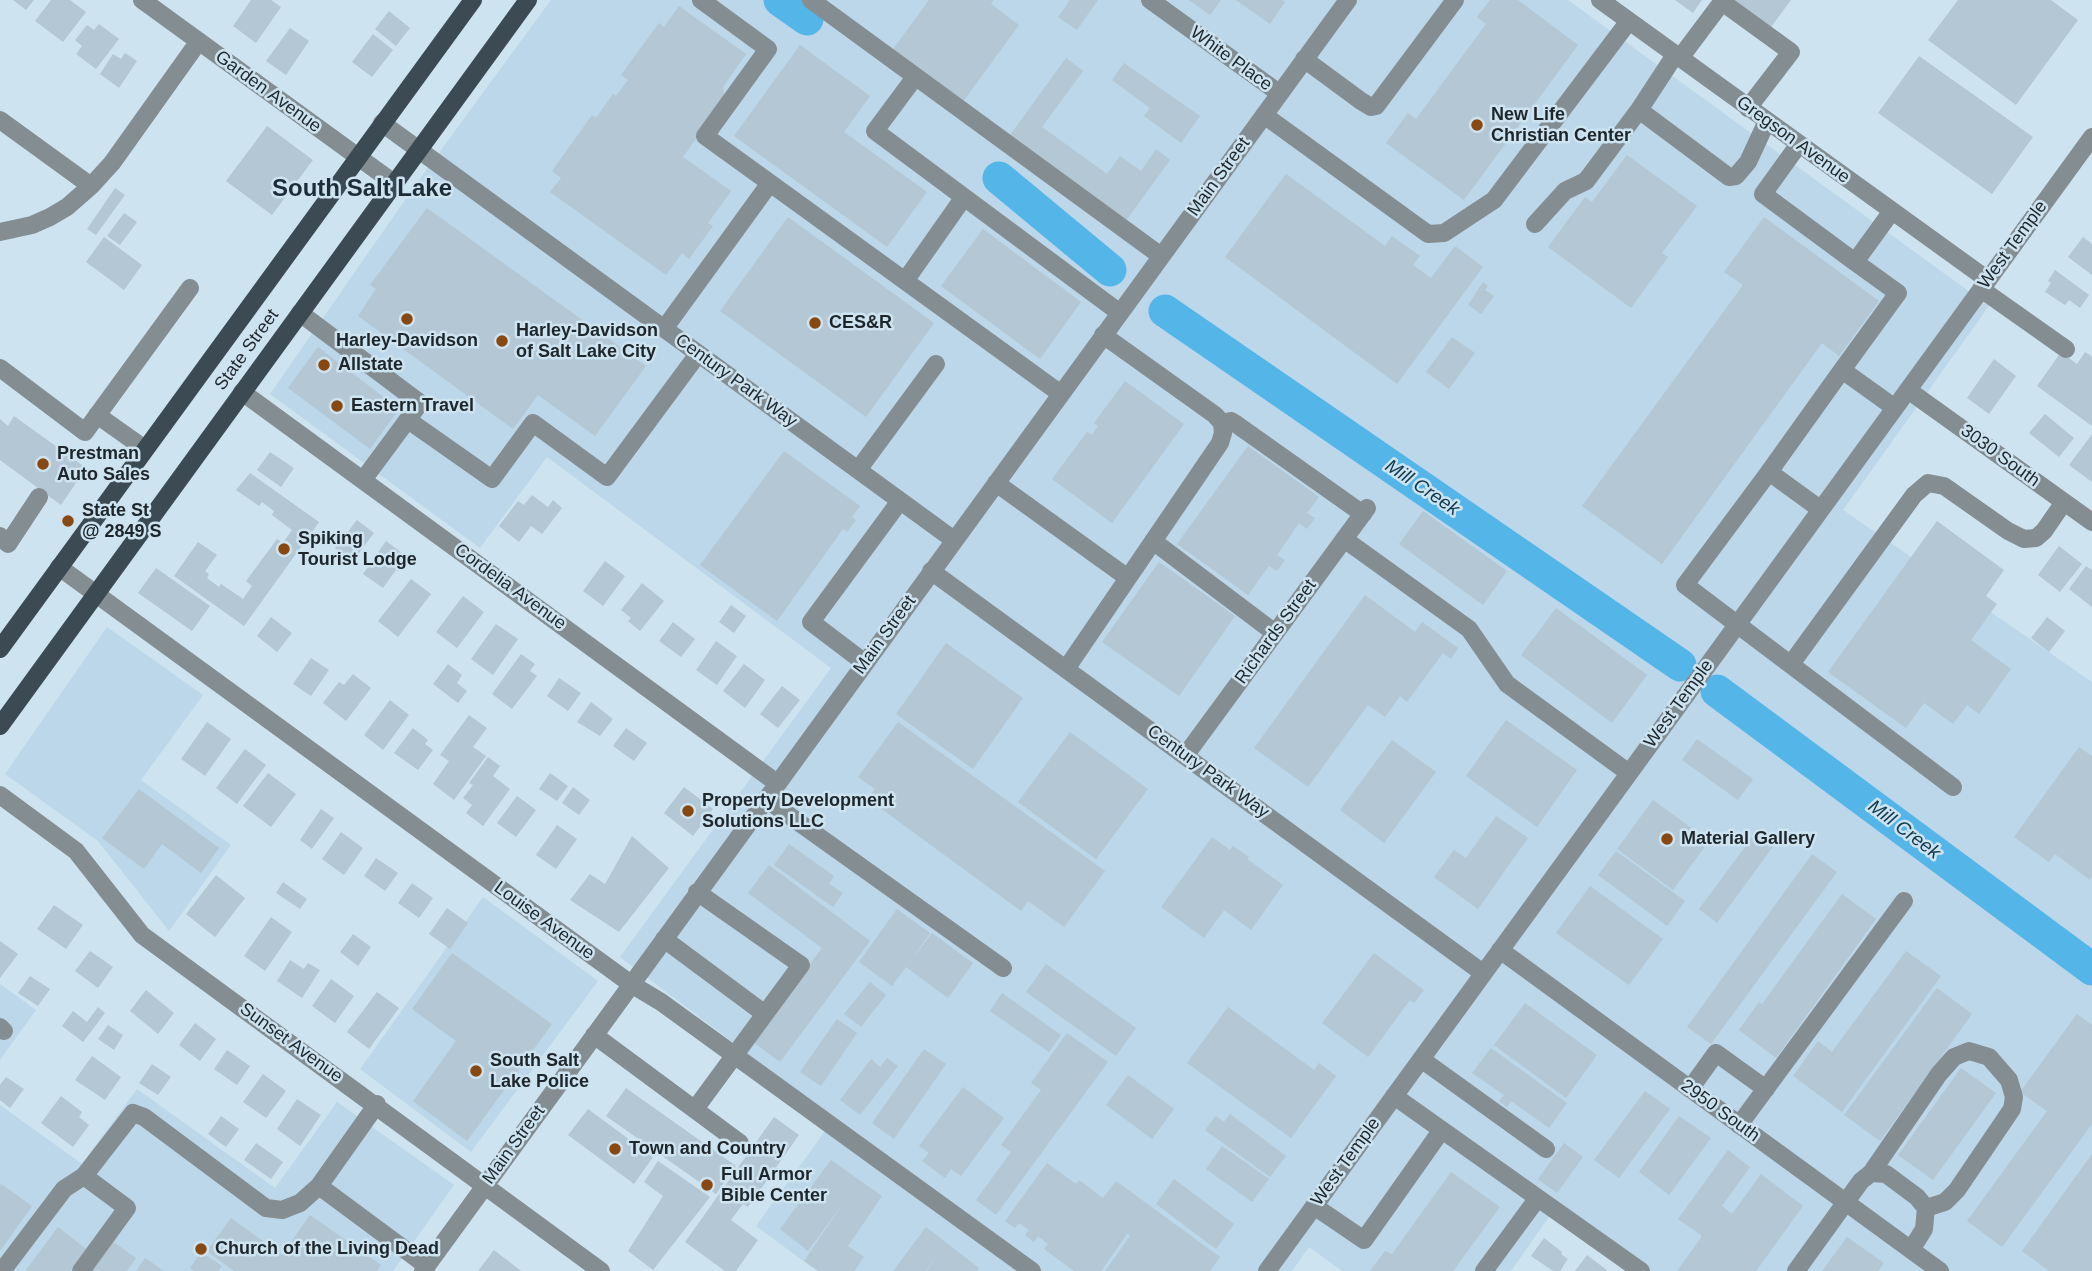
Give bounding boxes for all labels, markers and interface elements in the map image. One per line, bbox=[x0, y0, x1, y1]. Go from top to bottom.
street label: White Place bbox=[1186, 22, 1276, 96]
street label: Garden Avenue bbox=[211, 46, 325, 138]
street label: Gregson Avenue bbox=[1732, 92, 1854, 188]
place label: New Life Christian Center bbox=[1491, 104, 1631, 146]
marker: New Life Christian Center bbox=[1469, 117, 1485, 133]
street label: Main Street bbox=[1183, 133, 1255, 221]
district label: South Salt Lake bbox=[272, 175, 452, 203]
street label: West Temple bbox=[1974, 197, 2052, 293]
street label: State Street bbox=[210, 305, 284, 395]
marker: Harley-Davidson bbox=[399, 311, 415, 327]
place label: CES&R bbox=[829, 312, 892, 334]
marker: CES&R bbox=[807, 315, 823, 331]
place label: Harley-Davidson of Salt Lake City bbox=[516, 320, 658, 362]
place label: Harley-Davidson bbox=[336, 330, 478, 352]
street label: Century Park Way bbox=[671, 330, 801, 432]
marker: Harley-Davidson of Salt Lake City bbox=[494, 333, 510, 349]
place label: Allstate bbox=[338, 354, 403, 376]
marker: Allstate bbox=[316, 357, 332, 373]
place label: Eastern Travel bbox=[351, 395, 474, 417]
marker: Eastern Travel bbox=[329, 398, 345, 414]
street label: 3030 South bbox=[1956, 420, 2044, 492]
place label: Prestman Auto Sales bbox=[57, 443, 150, 486]
water label: Mill Creek bbox=[1381, 455, 1463, 521]
marker: Prestman Auto Sales bbox=[35, 456, 51, 472]
place label: State St @ 2849 S bbox=[82, 500, 162, 542]
marker: State St @ 2849 S bbox=[60, 513, 76, 529]
place label: Spiking Tourist Lodge bbox=[298, 528, 417, 570]
street label: Cordelia Avenue bbox=[450, 539, 570, 635]
marker: Spiking Tourist Lodge bbox=[276, 541, 292, 557]
street label: Richards Street bbox=[1231, 575, 1321, 689]
street label: Main Street bbox=[849, 591, 921, 679]
street label: West Temple bbox=[1640, 656, 1718, 752]
street label: Century Park Way bbox=[1143, 721, 1273, 823]
place label: Property Development Solutions LLC bbox=[702, 790, 894, 832]
water label: Mill Creek bbox=[1863, 795, 1945, 865]
marker: Property Development Solutions LLC bbox=[680, 803, 696, 819]
place label: Material Gallery bbox=[1681, 828, 1815, 850]
marker: Material Gallery bbox=[1659, 831, 1675, 847]
street label: Louise Avenue bbox=[490, 877, 598, 965]
street label: Sunset Avenue bbox=[235, 998, 347, 1088]
place label: South Salt Lake Police bbox=[490, 1050, 589, 1092]
marker: South Salt Lake Police bbox=[468, 1063, 484, 1079]
street label: 2950 South bbox=[1676, 1075, 1764, 1147]
street label: Main Street bbox=[478, 1101, 550, 1189]
street label: West Temple bbox=[1307, 1114, 1385, 1210]
place label: Town and Country bbox=[629, 1138, 786, 1160]
marker: Town and Country bbox=[607, 1141, 623, 1157]
place label: Full Armor Bible Center bbox=[721, 1164, 827, 1206]
marker: Full Armor Bible Center bbox=[699, 1177, 715, 1193]
place label: Church of the Living Dead bbox=[215, 1238, 439, 1260]
marker: Church of the Living Dead bbox=[193, 1241, 209, 1257]

